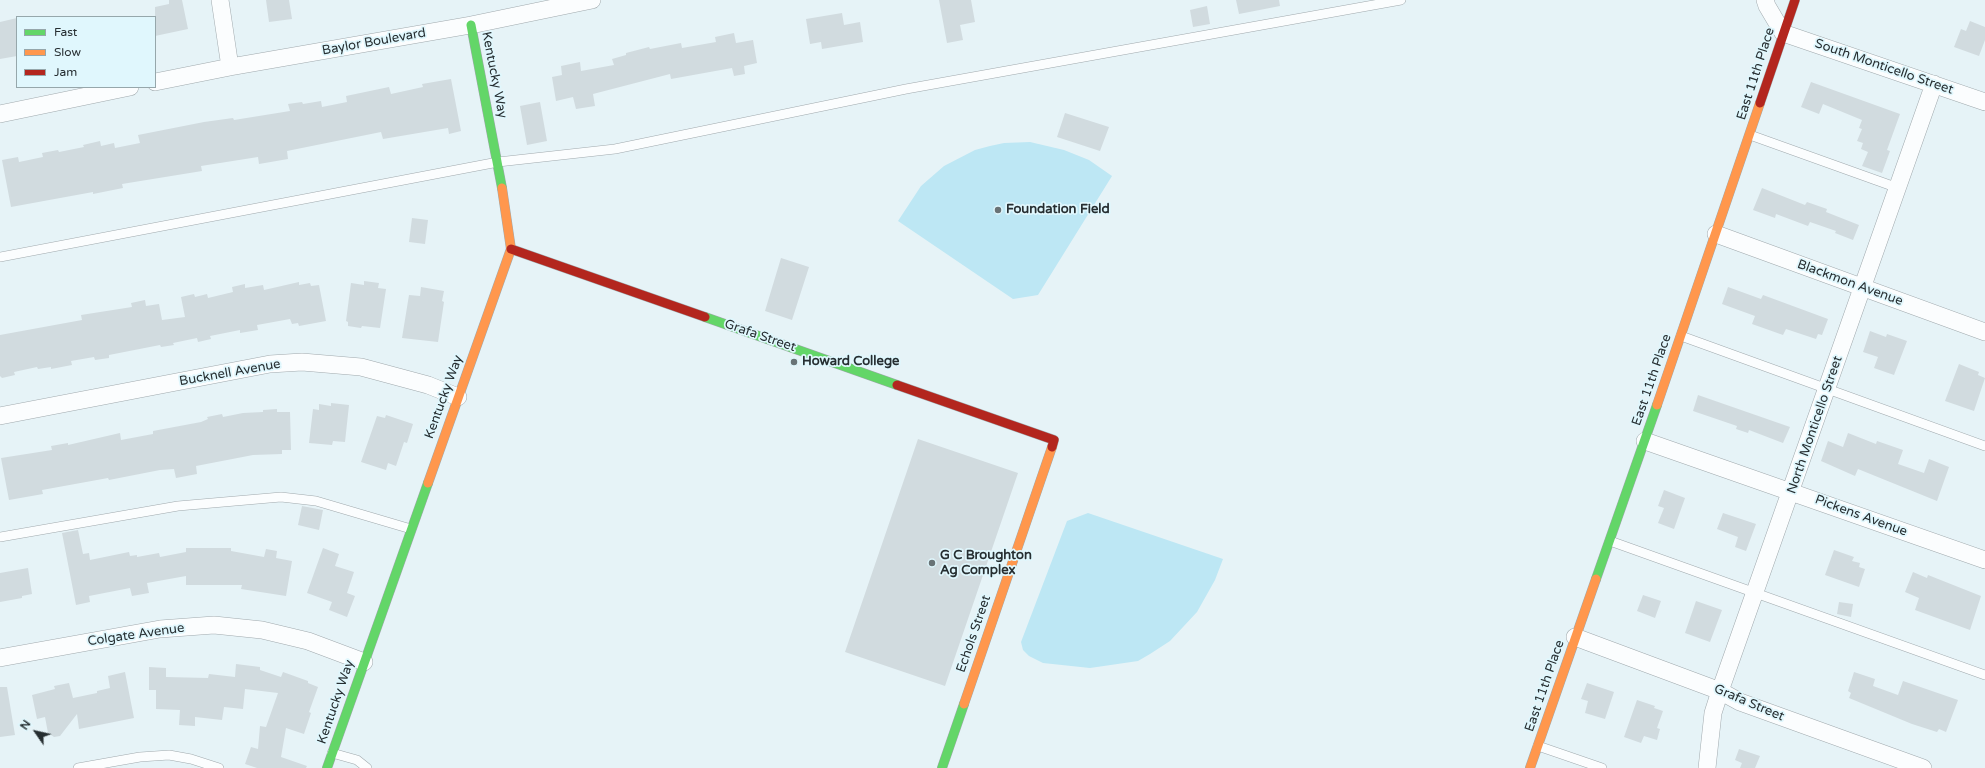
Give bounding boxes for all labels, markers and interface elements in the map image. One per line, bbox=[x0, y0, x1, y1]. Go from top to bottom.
legend bbox=[16, 16, 156, 88]
text: Fast bbox=[54, 25, 77, 39]
street label: Baylor Boulevard bbox=[321, 25, 427, 59]
street label: East 11th Place bbox=[1734, 26, 1778, 122]
street label: Kentucky Way bbox=[478, 30, 510, 120]
street label: South Monticello Street bbox=[1813, 36, 1955, 98]
text: Slow bbox=[54, 45, 81, 59]
text: Jam bbox=[54, 65, 77, 79]
place label: Foundation Field bbox=[1006, 202, 1110, 218]
marker: Foundation Field bbox=[993, 205, 1003, 215]
street label: Blackmon Avenue bbox=[1795, 257, 1905, 309]
street label: Grafa Street bbox=[722, 316, 798, 356]
street label: East 11th Place bbox=[1629, 332, 1675, 428]
street label: Kentucky Way bbox=[422, 353, 466, 441]
place label: Howard College bbox=[802, 354, 899, 370]
street label: North Monticello Street bbox=[1784, 354, 1846, 496]
street label: Bucknell Avenue bbox=[178, 356, 282, 390]
marker: Howard College bbox=[789, 357, 799, 367]
street label: Pickens Avenue bbox=[1813, 492, 1909, 540]
place label: G C Broughton Ag Complex bbox=[940, 548, 1032, 579]
marker: G C Broughton Ag Complex bbox=[927, 558, 937, 568]
street label: Echols Street bbox=[953, 593, 995, 675]
street label: Colgate Avenue bbox=[87, 620, 185, 650]
street label: East 11th Place bbox=[1522, 638, 1568, 734]
street label: Kentucky Way bbox=[314, 658, 358, 746]
street label: Grafa Street bbox=[1712, 681, 1786, 725]
north arrow bbox=[16, 712, 56, 752]
text: N bbox=[18, 718, 33, 732]

